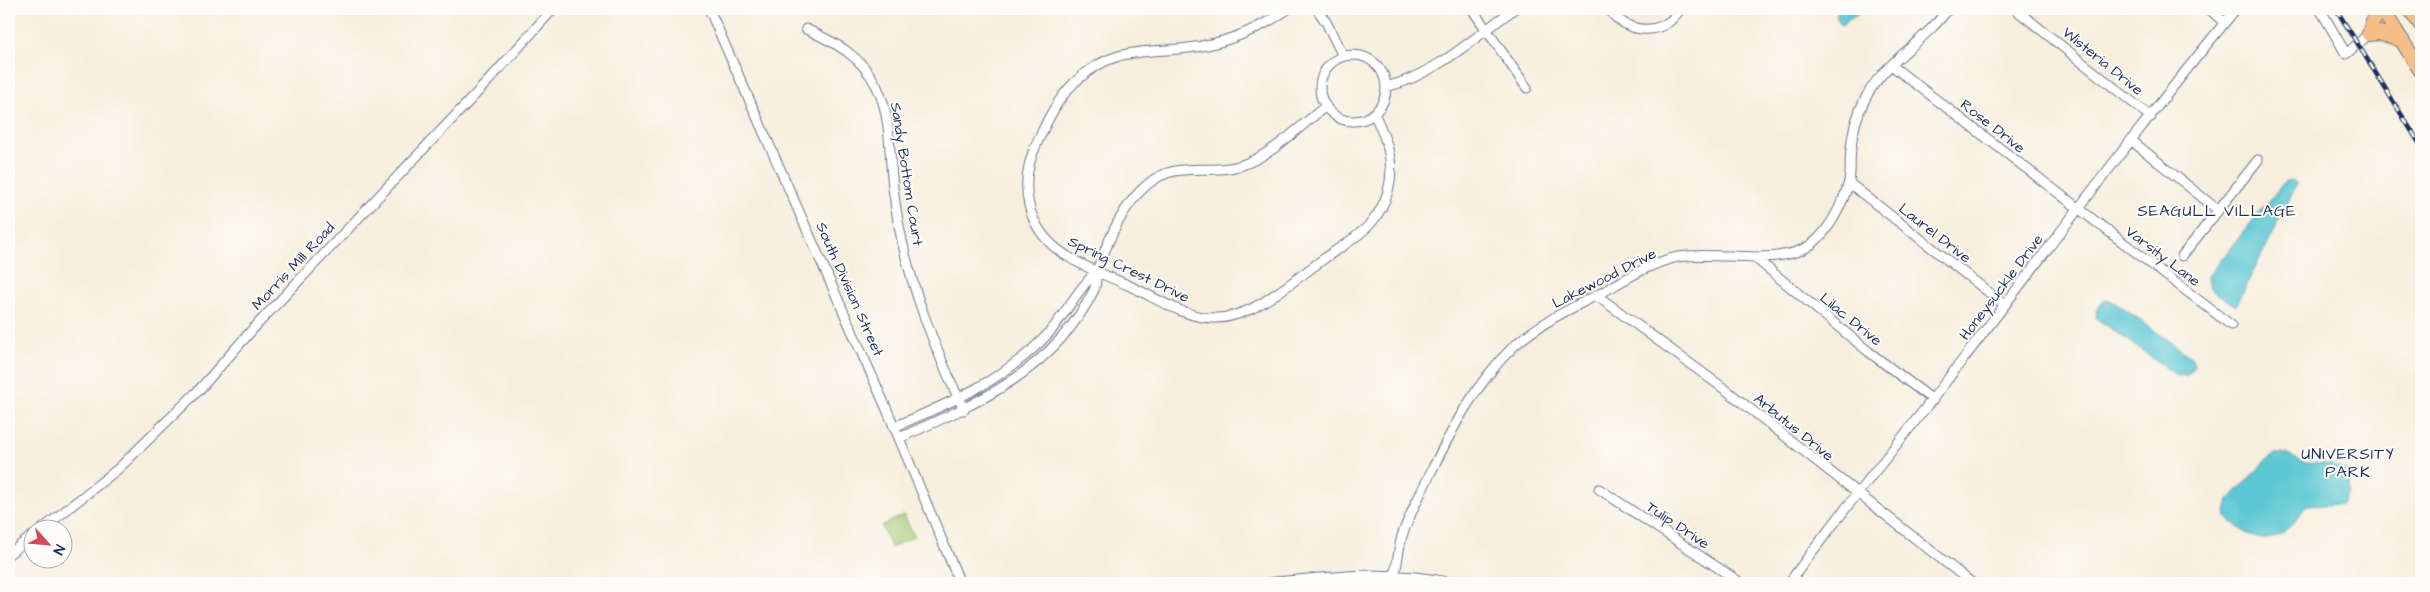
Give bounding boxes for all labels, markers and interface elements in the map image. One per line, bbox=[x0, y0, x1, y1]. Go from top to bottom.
street label: Wisteria Drive bbox=[2058, 22, 2148, 101]
street label: Rose Drive bbox=[1956, 94, 2029, 158]
street label: Sandy Bottom Court bbox=[884, 101, 928, 248]
street label: Laurel Drive bbox=[1894, 198, 1975, 268]
district label: SEAGULL VILLAGE bbox=[2137, 200, 2297, 222]
street label: Morris Mill Road bbox=[247, 218, 340, 315]
street label: South Division Street bbox=[810, 219, 889, 360]
street label: Varsity Lane bbox=[2120, 221, 2205, 292]
street label: Honeysuckle Drive bbox=[1955, 230, 2049, 345]
street label: Spring Crest Drive bbox=[1064, 231, 1193, 309]
street label: Lakewood Drive bbox=[1549, 243, 1660, 314]
street label: Lilac Drive bbox=[1815, 288, 1886, 351]
street label: Arbutus Drive bbox=[1749, 389, 1838, 466]
district label: UNIVERSITY PARK bbox=[2301, 443, 2395, 483]
street label: Tulip Drive bbox=[1642, 497, 1713, 554]
north arrow bbox=[22, 520, 72, 570]
text: N bbox=[48, 541, 70, 558]

